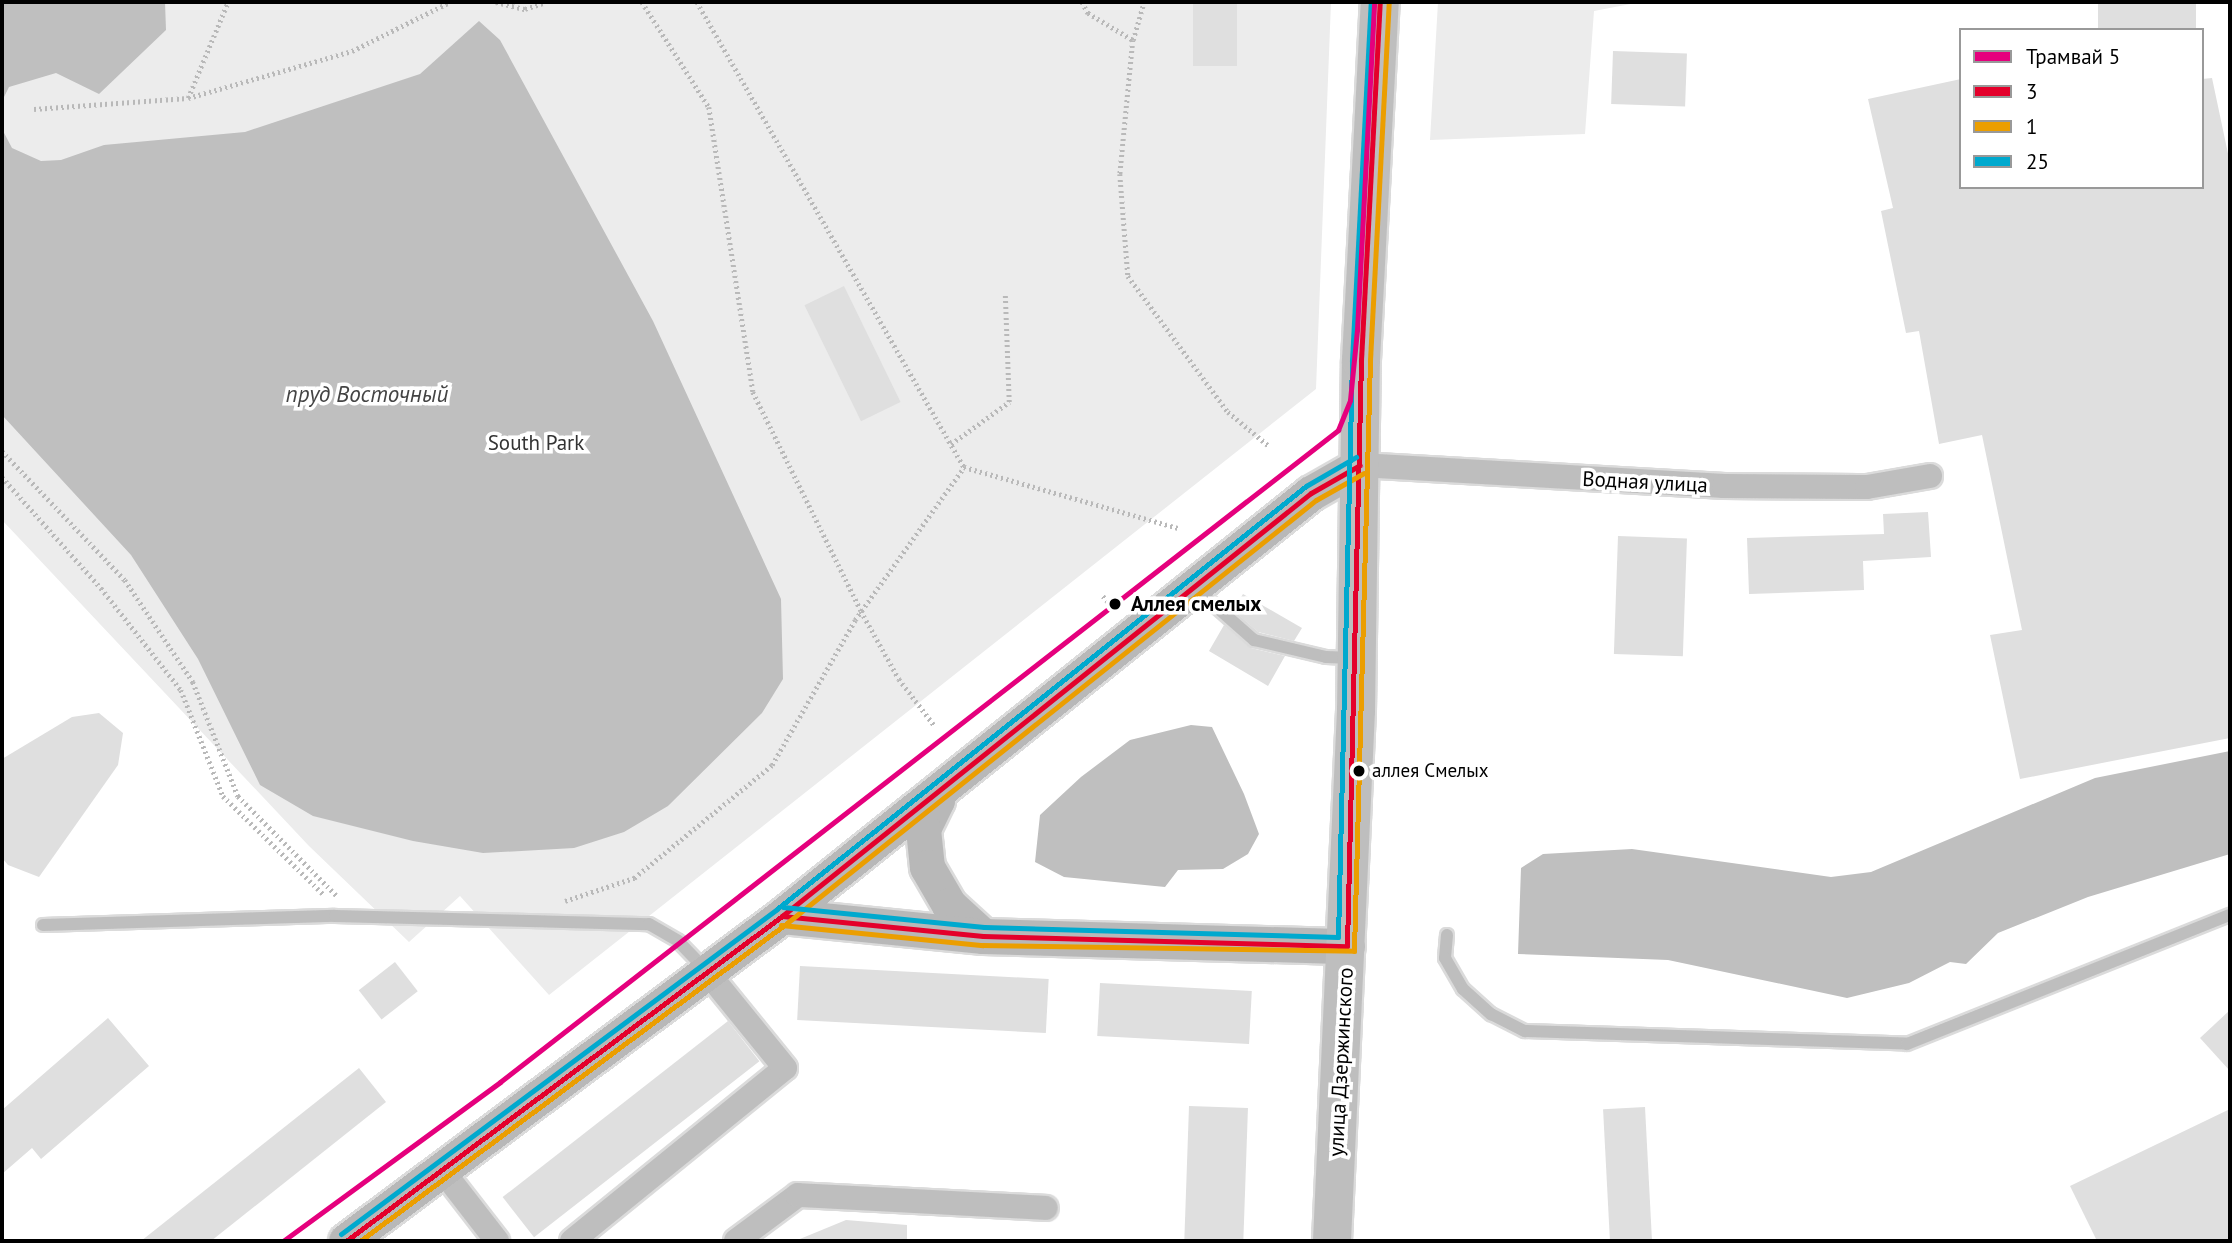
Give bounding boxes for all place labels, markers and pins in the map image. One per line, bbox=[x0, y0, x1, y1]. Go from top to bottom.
place label: Аллея смелых bbox=[1131, 591, 1261, 617]
marker: Аллея смелых bbox=[1105, 594, 1125, 614]
place label: аллея Смелых bbox=[1372, 760, 1489, 782]
marker: аллея Смелых bbox=[1352, 764, 1366, 778]

